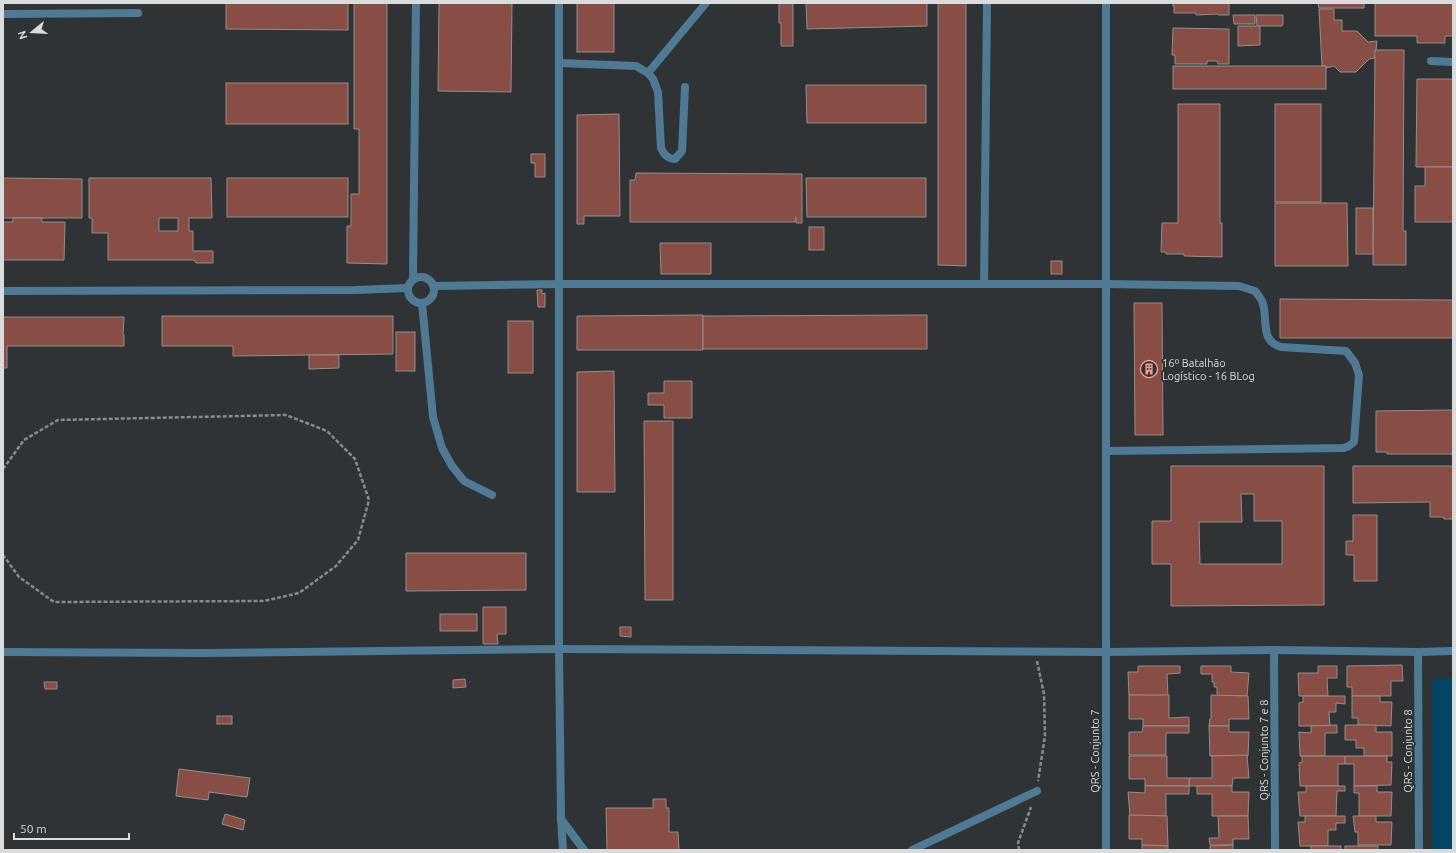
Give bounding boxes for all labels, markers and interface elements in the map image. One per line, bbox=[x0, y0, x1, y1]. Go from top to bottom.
north arrow bbox=[12, 12, 52, 52]
text: N bbox=[16, 29, 29, 41]
place label: 16º Batalhão Logístico - 16 BLog bbox=[1162, 357, 1255, 382]
building icon: 16º Batalhão Logístico - 16 BLog bbox=[1139, 359, 1159, 379]
street label: QRS - Conjunto 7 e 8 bbox=[1258, 700, 1270, 800]
street label: QRS - Conjunto 7 bbox=[1089, 709, 1101, 793]
street label: QRS - Conjunto 8 bbox=[1402, 709, 1414, 793]
scale bar bbox=[14, 815, 129, 841]
text: 50 m bbox=[20, 822, 47, 835]

